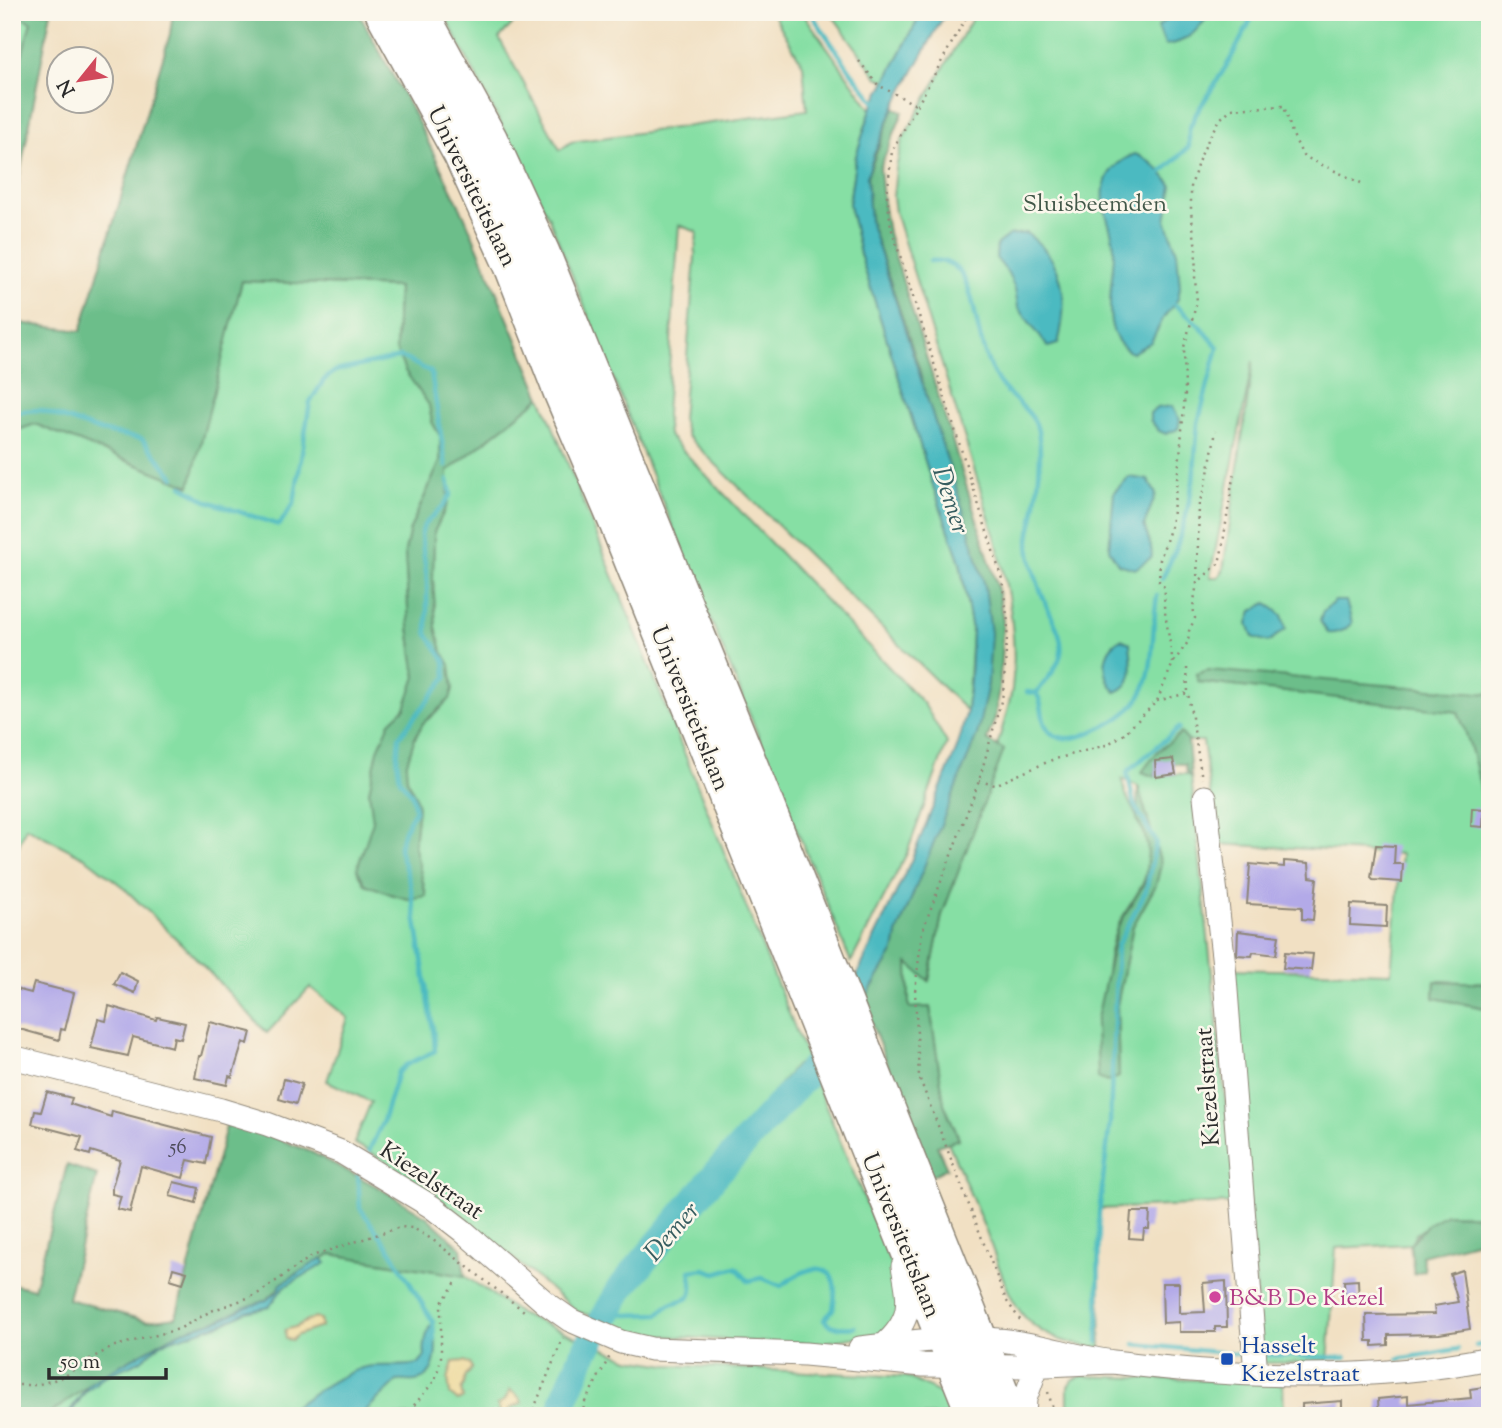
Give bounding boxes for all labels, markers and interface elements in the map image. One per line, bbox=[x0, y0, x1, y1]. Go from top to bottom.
north arrow bbox=[46, 46, 116, 116]
text: N bbox=[52, 74, 83, 101]
street label: Universiteitslaan bbox=[417, 101, 525, 273]
park label: Sluisbeemden bbox=[1023, 188, 1167, 222]
water label: Demer bbox=[921, 462, 978, 539]
street label: Universiteitslaan bbox=[641, 621, 738, 796]
street label: Kiezelstraat bbox=[1188, 1026, 1230, 1147]
house number: 56 bbox=[168, 1133, 187, 1163]
street label: Kiezelstraat bbox=[372, 1134, 490, 1229]
street label: Universiteitslaan bbox=[852, 1148, 949, 1323]
water label: Demer bbox=[636, 1195, 709, 1271]
place label: B&B De Kiezel bbox=[1229, 1282, 1385, 1316]
marker: B&B De Kiezel bbox=[1207, 1289, 1223, 1305]
place label: Hasselt Kiezelstraat bbox=[1241, 1330, 1360, 1392]
scale bar bbox=[49, 1337, 166, 1381]
text: 50 m bbox=[59, 1348, 100, 1378]
marker: Hasselt Kiezelstraat bbox=[1219, 1351, 1235, 1367]

